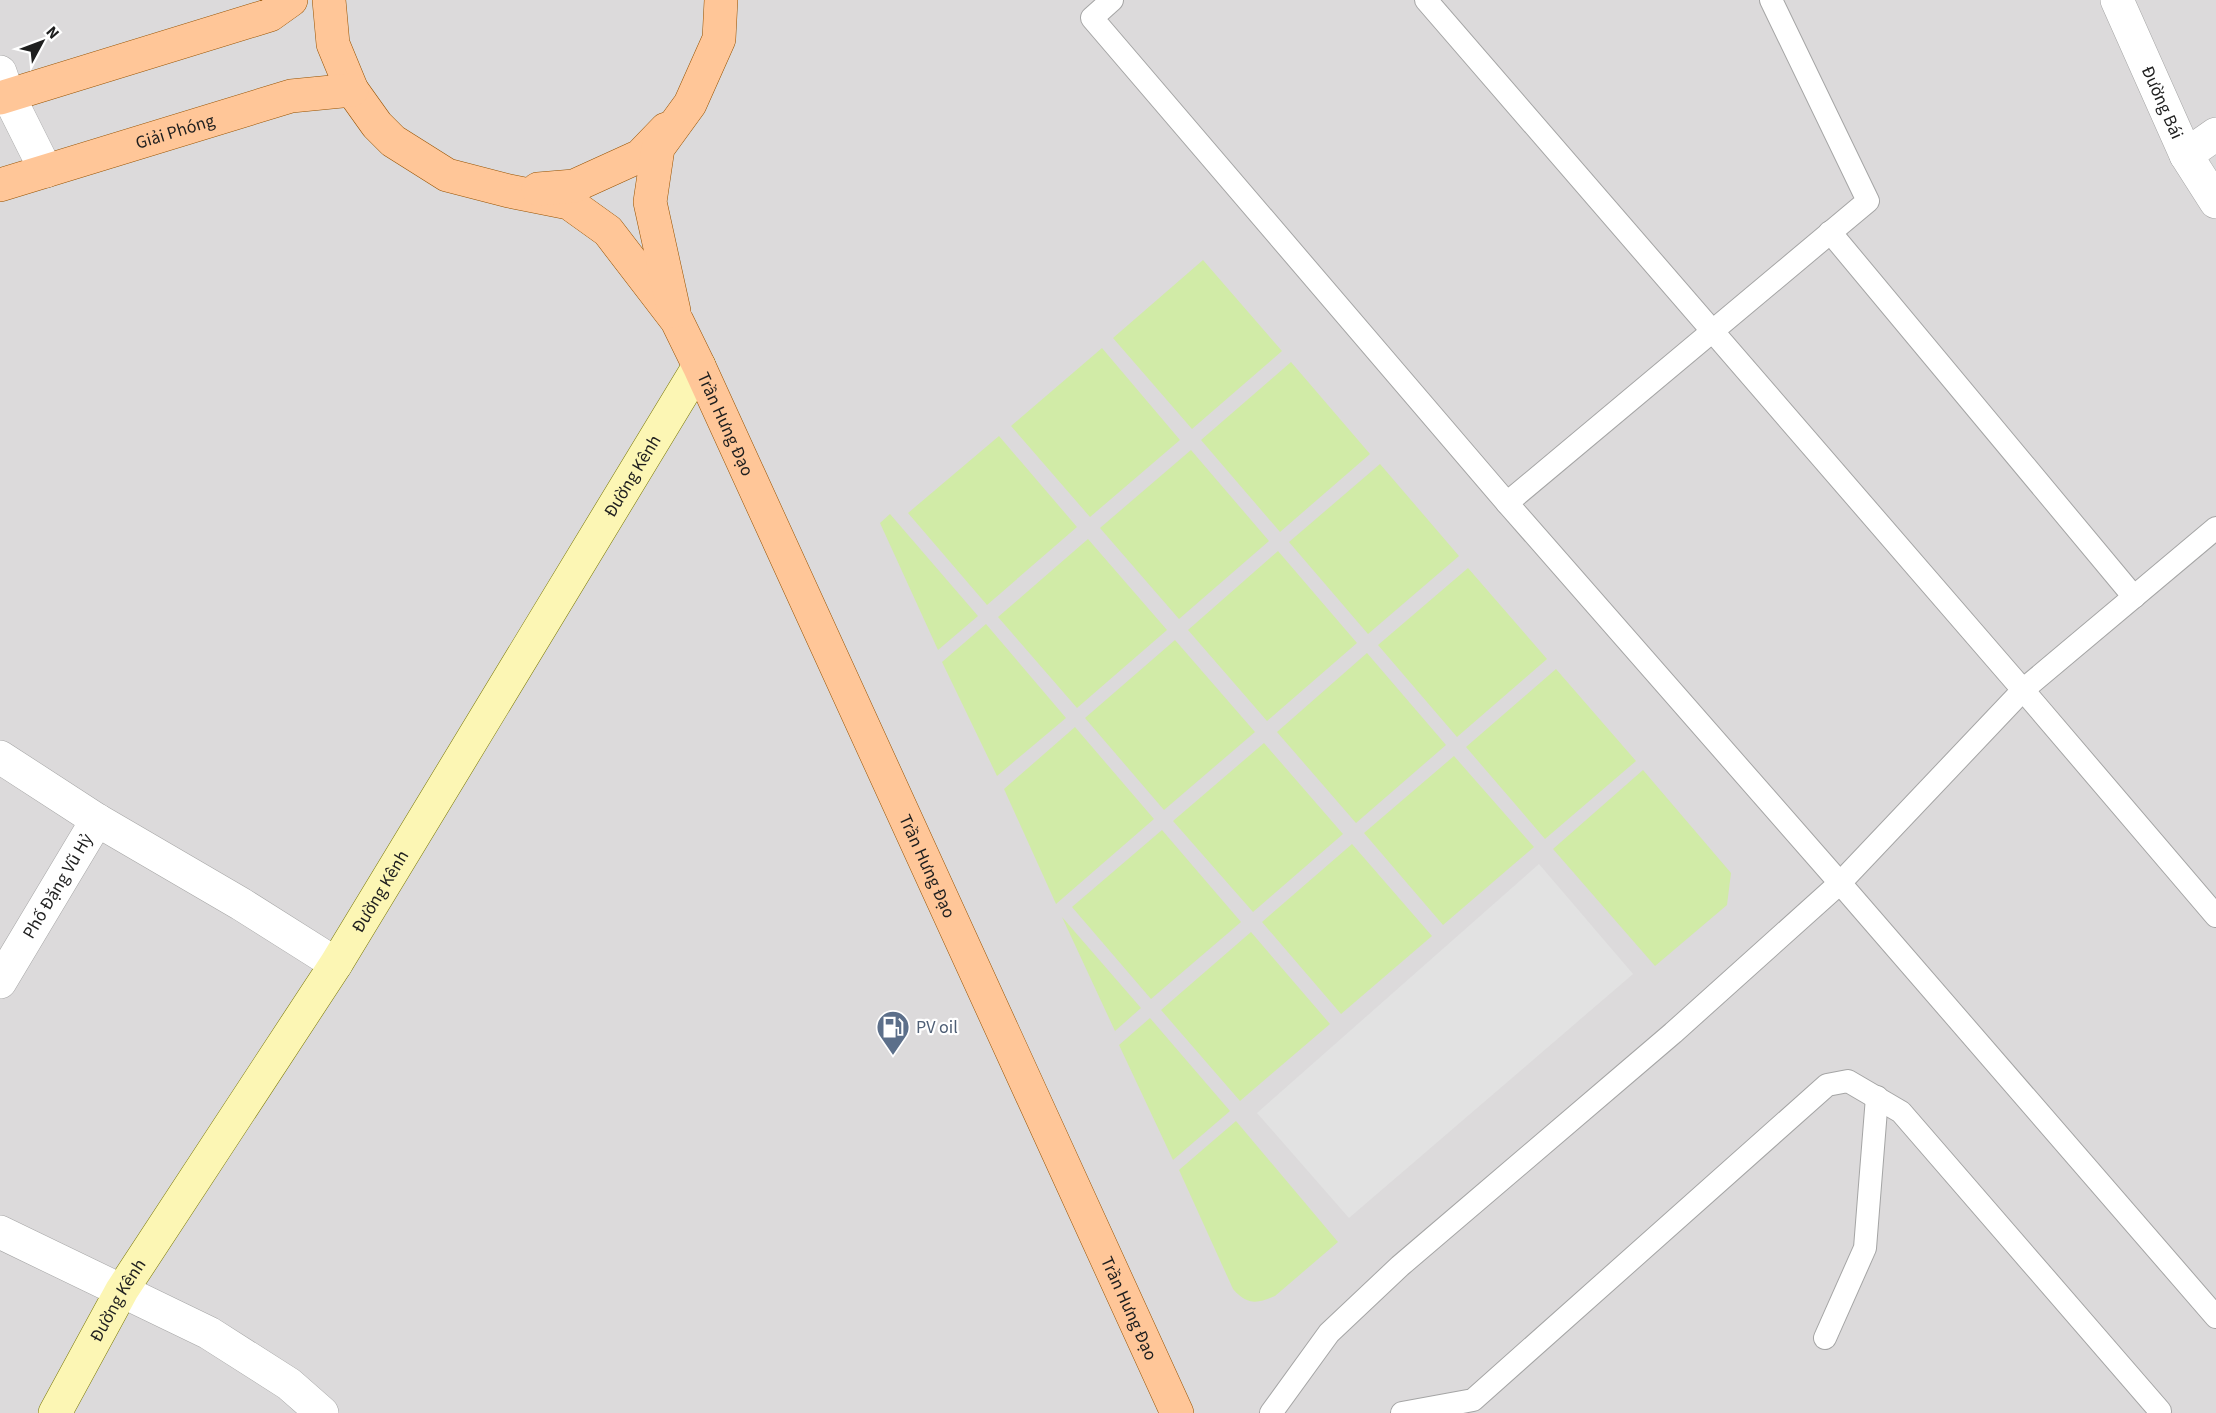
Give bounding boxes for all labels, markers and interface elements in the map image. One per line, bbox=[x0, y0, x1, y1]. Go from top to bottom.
north arrow bbox=[12, 12, 72, 72]
text: N bbox=[41, 22, 64, 44]
street label: Đường Bái bbox=[2135, 62, 2189, 143]
street label: Giải Phóng bbox=[133, 108, 218, 156]
street label: Trần Hưng Đạo bbox=[691, 368, 760, 480]
street label: Đường Kênh bbox=[598, 430, 667, 522]
street label: Trần Hưng Đạo bbox=[892, 810, 961, 922]
street label: Phố Đặng Vũ Hỷ bbox=[17, 828, 99, 944]
street label: Đường Kênh bbox=[346, 846, 415, 938]
fuel station icon: PV oil bbox=[875, 1009, 911, 1056]
place label: PV oil bbox=[916, 1015, 958, 1040]
street label: Trần Hưng Đạo bbox=[1094, 1253, 1163, 1364]
street label: Đường Kênh bbox=[84, 1254, 152, 1347]

